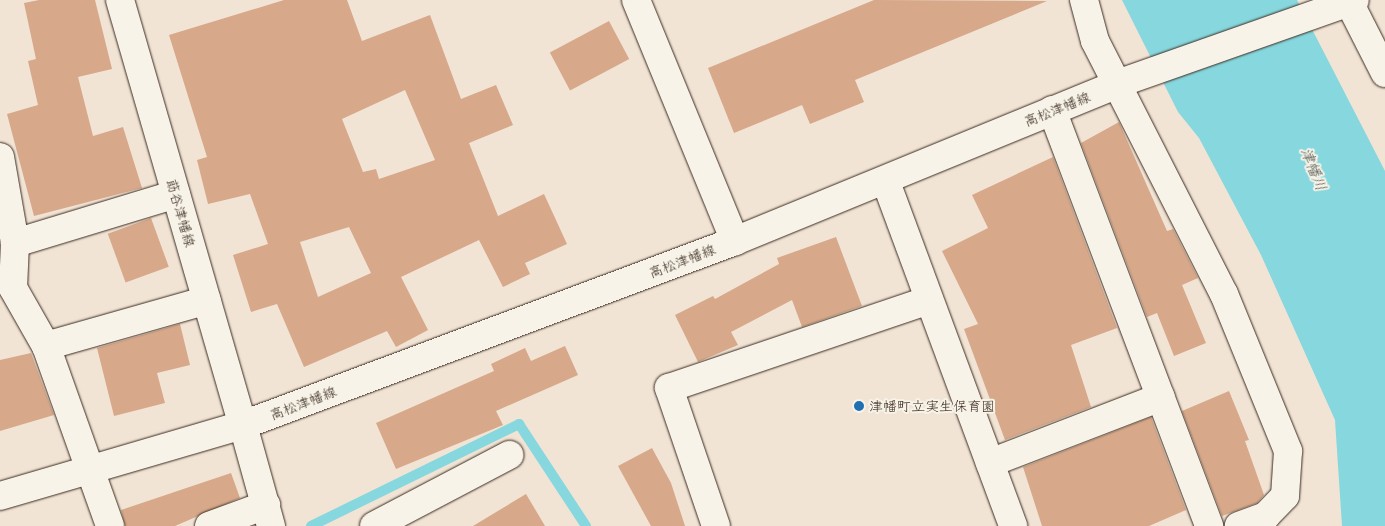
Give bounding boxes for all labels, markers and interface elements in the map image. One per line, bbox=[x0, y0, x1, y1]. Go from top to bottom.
street label: 高松津幡線 bbox=[1021, 88, 1093, 130]
water label: 津幡川 bbox=[1297, 145, 1331, 193]
street label: 莇谷津幡線 bbox=[163, 177, 199, 249]
street label: 高松津幡線 bbox=[646, 241, 718, 281]
street label: 高松津幡線 bbox=[267, 383, 339, 423]
place label: 津幡町立実生保育園 bbox=[869, 398, 995, 414]
marker: 津幡町立実生保育園 bbox=[853, 400, 865, 412]

